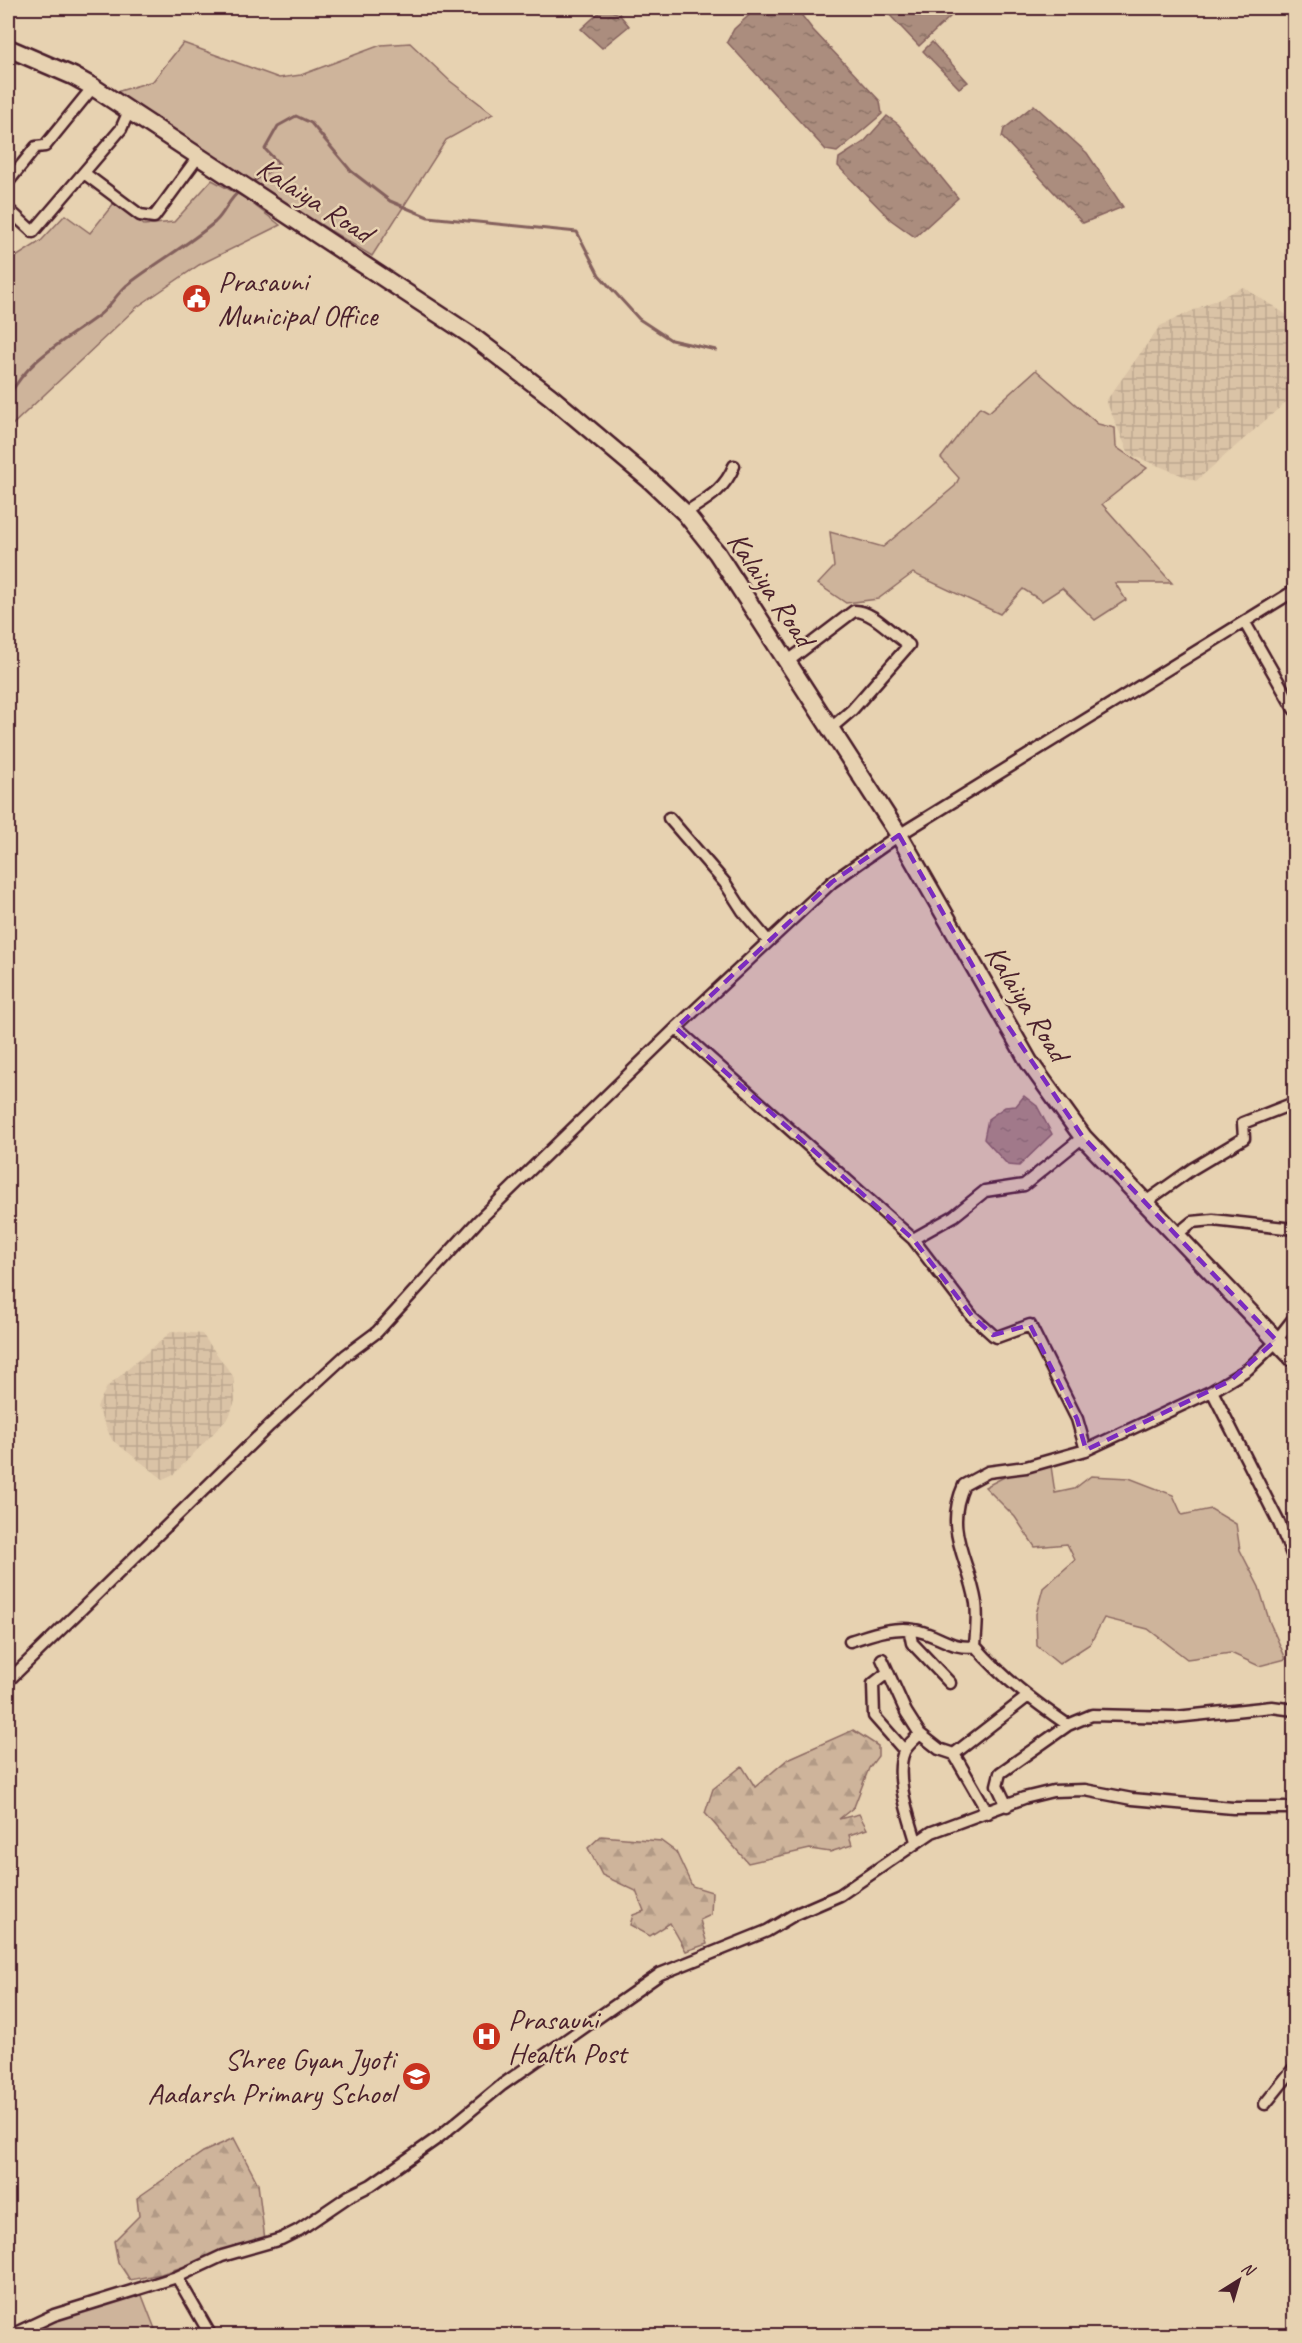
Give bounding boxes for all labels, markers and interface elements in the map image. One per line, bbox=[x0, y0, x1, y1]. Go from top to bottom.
street label: Kalaiya Road bbox=[250, 148, 384, 254]
place label: Prasauni Municipal Office bbox=[218, 262, 379, 334]
public building icon: Prasauni Municipal Office bbox=[181, 282, 213, 314]
street label: Kalaiya Road bbox=[719, 524, 826, 657]
street label: Kalaiya Road bbox=[976, 938, 1080, 1072]
place label: Prasauni Health Post bbox=[508, 2000, 629, 2072]
hospital icon: Prasauni Health Post bbox=[471, 2020, 503, 2052]
place label: Shree Gyan Jyoti Aadarsh Primary School bbox=[147, 2040, 400, 2112]
school or university icon: Shree Gyan Jyoti Aadarsh Primary School bbox=[400, 2060, 432, 2092]
north arrow bbox=[1209, 2250, 1269, 2310]
text: N bbox=[1237, 2258, 1260, 2282]

